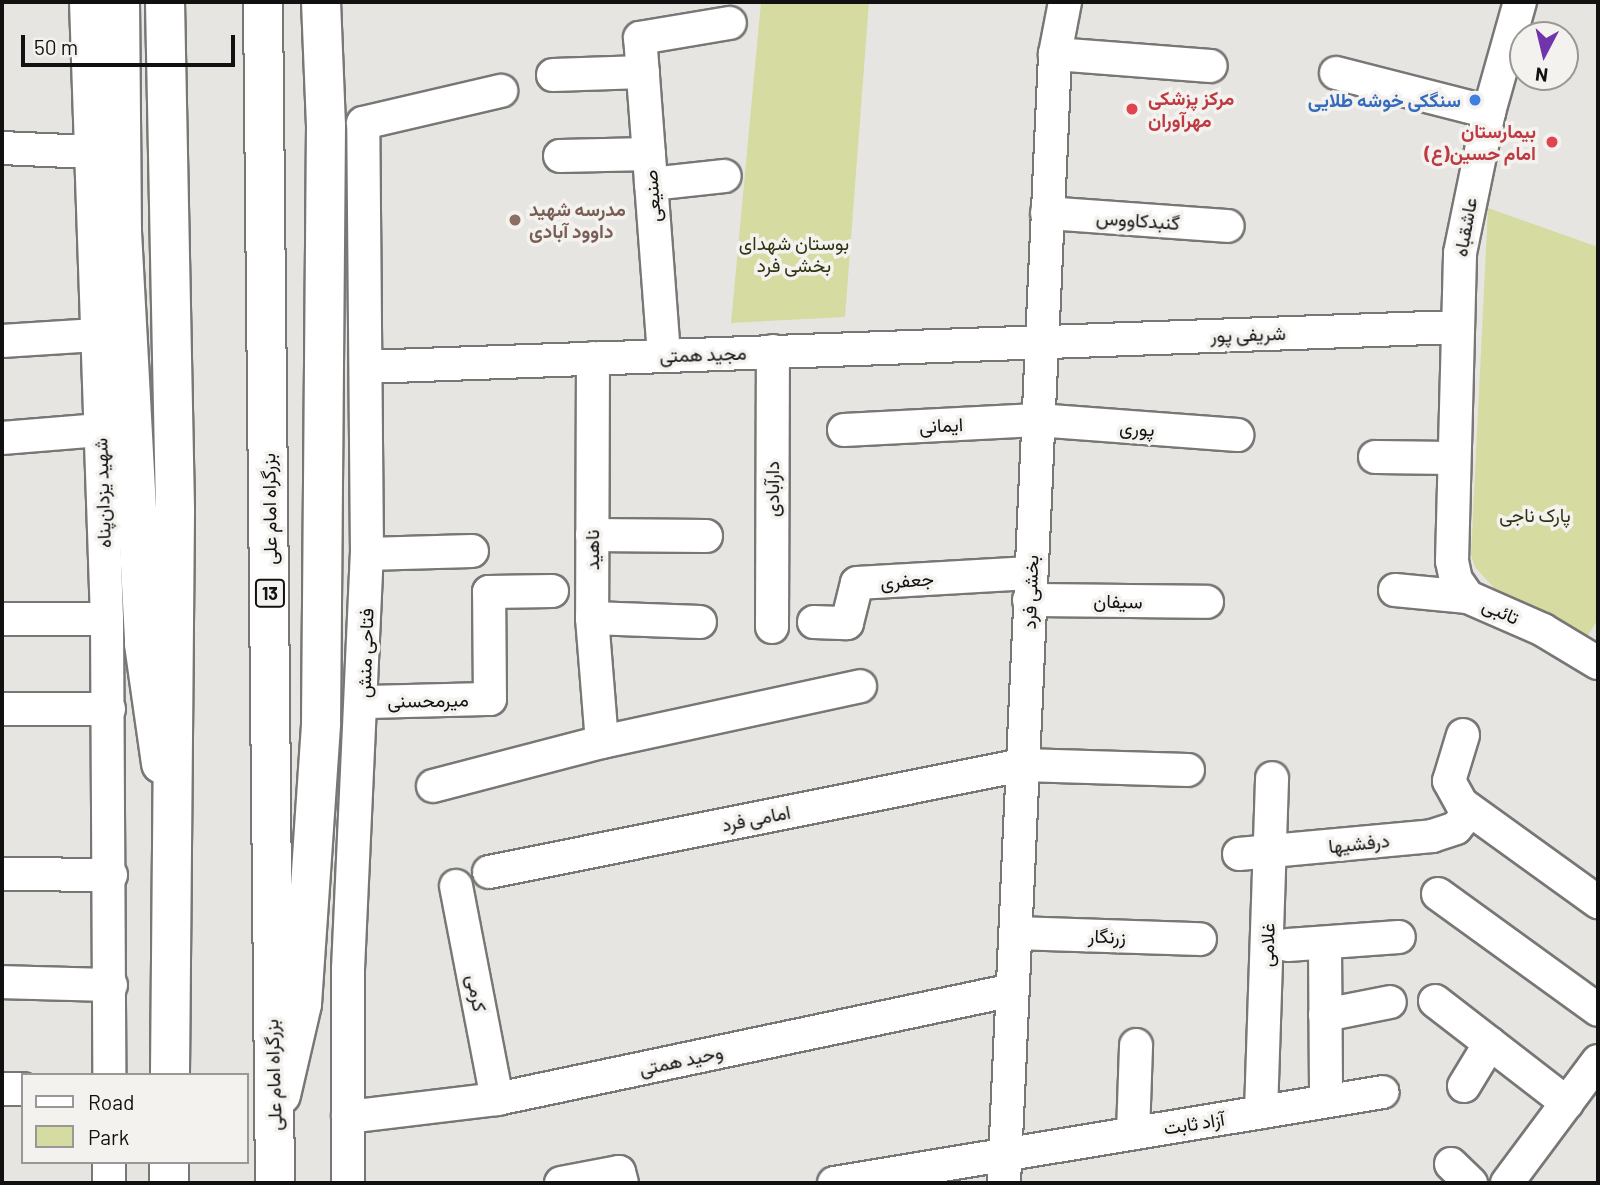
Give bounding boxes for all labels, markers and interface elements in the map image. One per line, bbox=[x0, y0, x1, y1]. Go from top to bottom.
scale bar bbox=[24, 21, 238, 65]
north arrow bbox=[1509, 21, 1579, 91]
text: 50 m bbox=[34, 34, 78, 59]
text: N bbox=[1534, 63, 1549, 88]
place label: مرکز پزشکی مهرآوران bbox=[1148, 87, 1234, 131]
place label: سنگکی خوشه طلایی bbox=[1308, 89, 1461, 111]
marker: سنگکی خوشه طلایی bbox=[1467, 92, 1483, 108]
marker: مرکز پزشکی مهرآوران bbox=[1122, 99, 1142, 119]
place label: بیمارستان امام حسین(ع) bbox=[1424, 120, 1536, 164]
marker: بیمارستان امام حسین(ع) bbox=[1542, 132, 1562, 152]
street label: صنیعی bbox=[639, 169, 665, 223]
street label: عاشقباه bbox=[1449, 196, 1481, 258]
place label: مدرسه شهید داوود آبادی bbox=[529, 198, 626, 242]
street label: گنبدکاووس bbox=[1095, 206, 1181, 234]
marker: مدرسه شهید داوود آبادی bbox=[507, 212, 523, 228]
park label: بوستان شهدای بخشی فرد bbox=[739, 232, 849, 276]
street label: شریفی پور bbox=[1210, 321, 1286, 347]
street label: مجید همتی bbox=[659, 341, 747, 367]
street label: ایمانی bbox=[918, 412, 964, 438]
street label: پوری bbox=[1119, 415, 1155, 441]
street label: شهید یزدان‌پناه bbox=[89, 438, 115, 548]
street label: بزرگراه امام علی bbox=[257, 453, 281, 565]
street label: دارآبادی bbox=[761, 461, 783, 517]
park label: پارک ناجی bbox=[1499, 504, 1571, 526]
street label: ناهید bbox=[581, 530, 603, 570]
street label: بخشی فرد bbox=[1017, 554, 1043, 630]
street label: جعفری bbox=[879, 567, 935, 593]
road number: 13 bbox=[254, 578, 286, 608]
street label: سیفان bbox=[1093, 589, 1143, 613]
street label: تائبی bbox=[1479, 593, 1523, 629]
street label: فتاحی منش bbox=[352, 608, 378, 698]
street label: میرمحسنی bbox=[387, 688, 469, 712]
street label: امامی فرد bbox=[720, 800, 792, 836]
street label: درفشیها bbox=[1327, 828, 1391, 858]
street label: غلامی bbox=[1255, 923, 1279, 967]
street label: زرنگار bbox=[1088, 924, 1126, 948]
street label: کرمی bbox=[462, 973, 492, 1013]
street label: بزرگراه امام علی bbox=[260, 1019, 286, 1131]
street label: وحید همتی bbox=[637, 1040, 725, 1080]
legend bbox=[21, 1073, 248, 1164]
text: Road bbox=[88, 1089, 134, 1114]
street label: آزاد ثابت bbox=[1162, 1107, 1226, 1139]
text: Park bbox=[88, 1124, 129, 1149]

